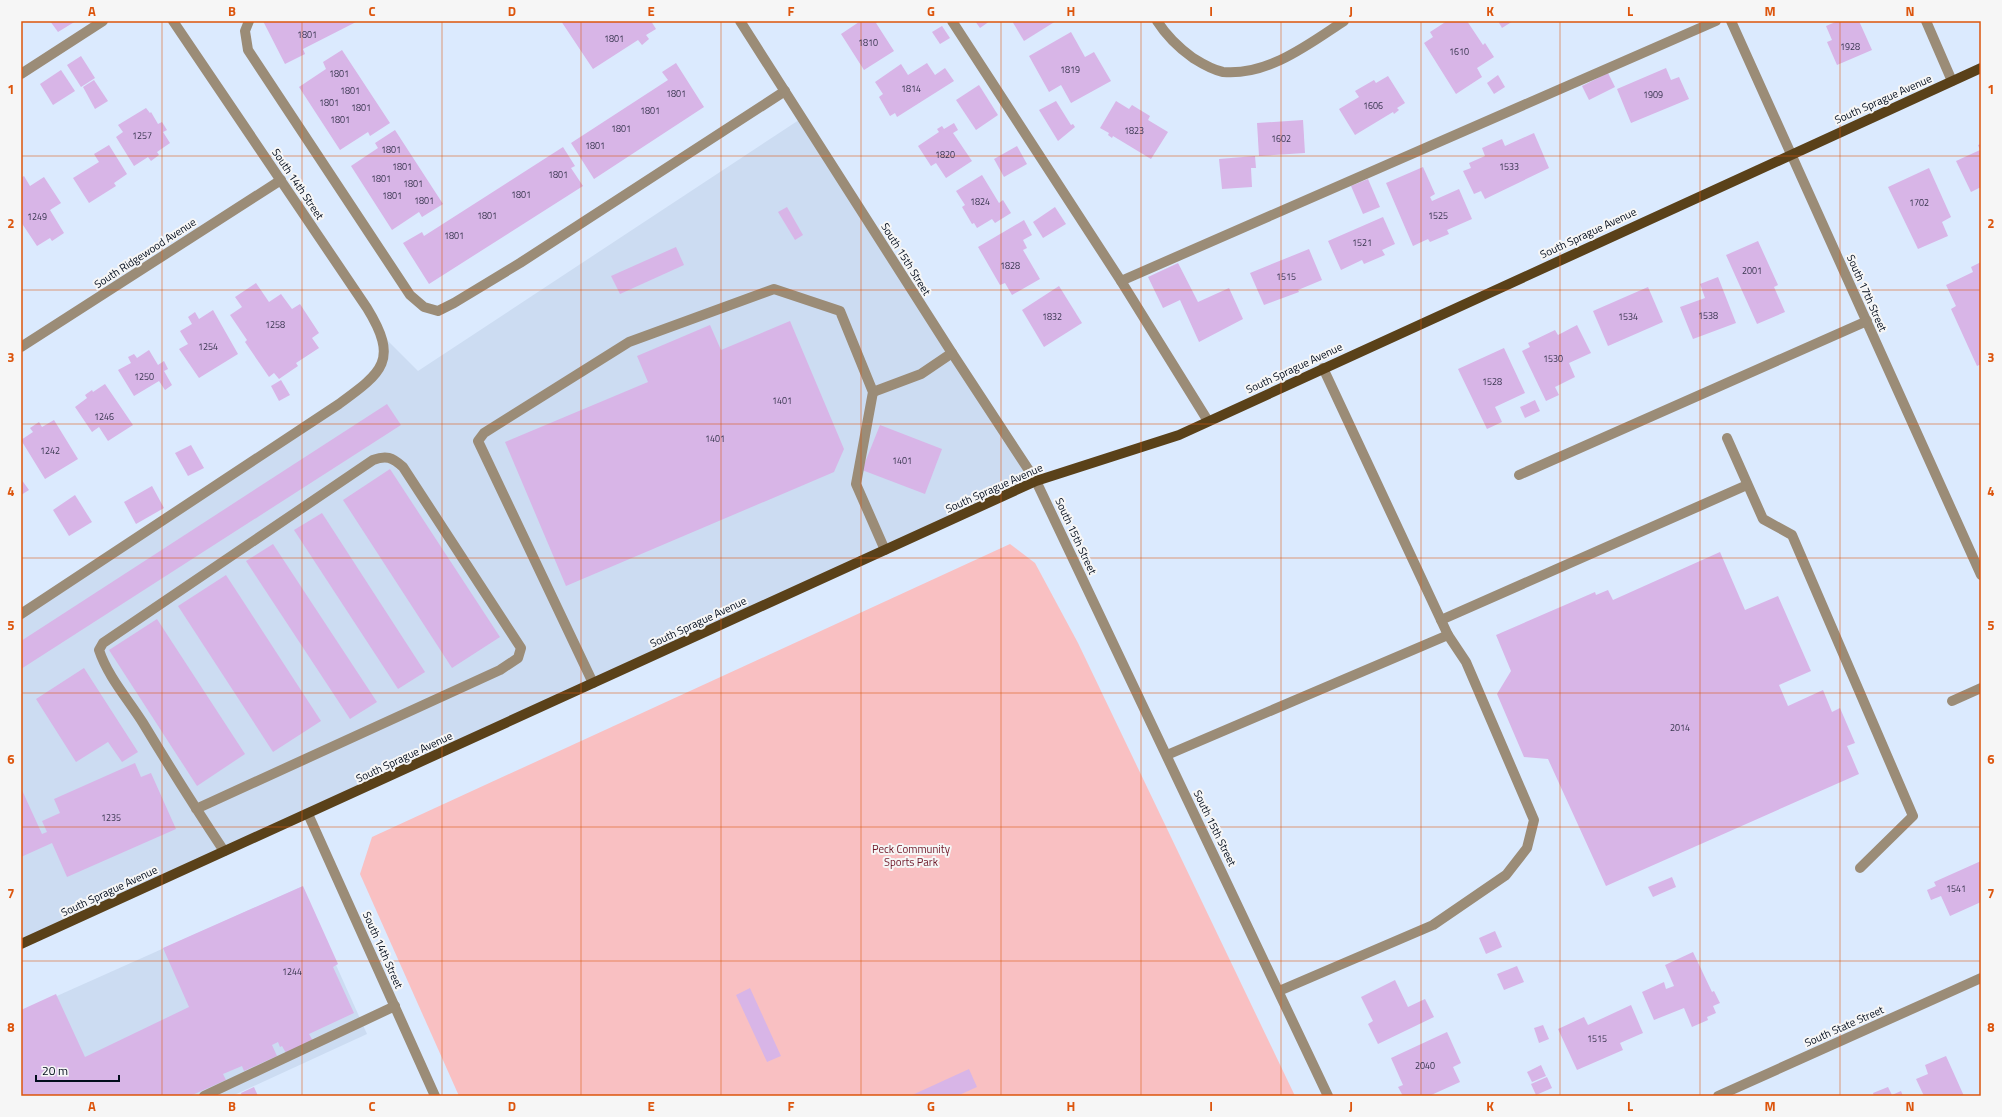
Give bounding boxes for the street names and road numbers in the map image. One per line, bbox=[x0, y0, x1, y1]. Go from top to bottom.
street label: South Sprague Avenue bbox=[1832, 70, 1935, 128]
street label: South 14th Street bbox=[268, 145, 328, 223]
street label: South Sprague Avenue bbox=[1537, 203, 1639, 262]
street label: South Ridgewood Avenue bbox=[91, 214, 199, 292]
street label: South 15th Street bbox=[877, 220, 935, 298]
street label: South 17th Street bbox=[1843, 252, 1891, 334]
street label: South Sprague Avenue bbox=[1243, 338, 1345, 397]
street label: South Sprague Avenue bbox=[943, 459, 1046, 517]
street label: South 15th Street bbox=[1051, 495, 1101, 577]
street label: South Sprague Avenue bbox=[647, 592, 749, 651]
street label: South Sprague Avenue bbox=[353, 727, 455, 786]
street label: South 15th Street bbox=[1190, 787, 1240, 869]
street label: South Sprague Avenue bbox=[58, 861, 160, 920]
street label: South 14th Street bbox=[359, 909, 407, 991]
street label: South State Street bbox=[1802, 1001, 1886, 1051]

